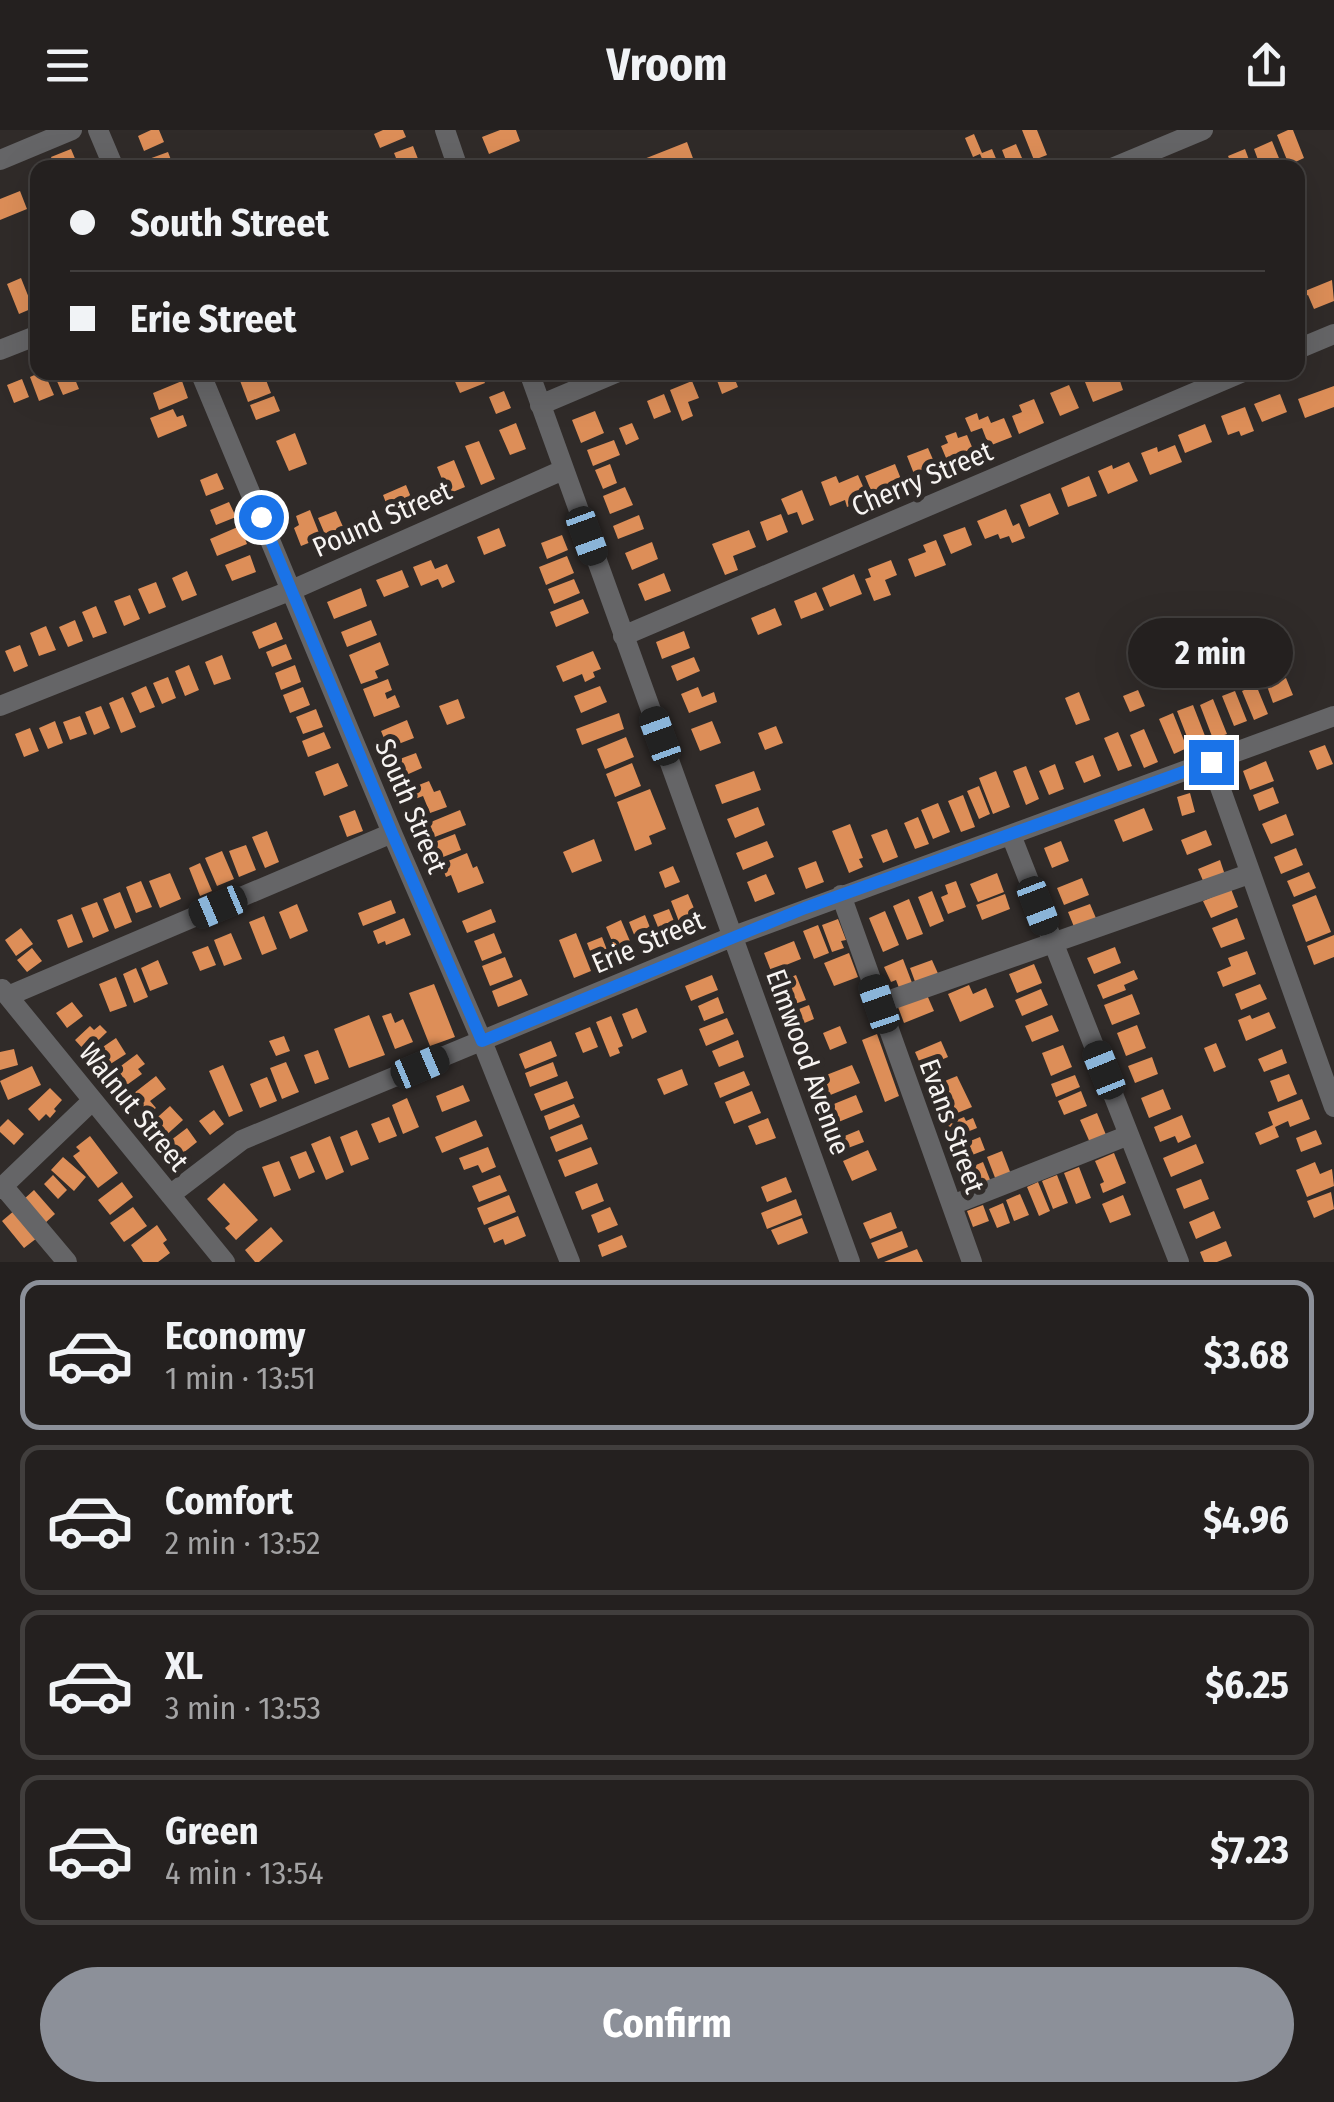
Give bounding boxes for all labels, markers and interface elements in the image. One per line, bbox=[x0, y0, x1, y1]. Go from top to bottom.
icon: menu bbox=[40, 38, 95, 93]
text: Vroom bbox=[607, 38, 727, 92]
icon: share bbox=[1239, 38, 1294, 93]
text: South Street bbox=[130, 200, 329, 246]
text: Erie Street bbox=[130, 296, 296, 342]
street label: Cherry Street bbox=[847, 434, 998, 523]
street label: Pound Street bbox=[308, 473, 457, 564]
route start bbox=[239, 495, 284, 540]
car bbox=[563, 503, 611, 569]
callout: 2 min bbox=[1128, 617, 1294, 687]
text: 2 min bbox=[1175, 634, 1246, 672]
car bbox=[636, 703, 684, 769]
street label: South Street bbox=[368, 734, 454, 879]
route end bbox=[1189, 740, 1234, 785]
car bbox=[1013, 873, 1063, 939]
car bbox=[185, 881, 251, 933]
street label: Erie Street bbox=[587, 903, 710, 980]
street label: Elmwood Avenue bbox=[759, 965, 857, 1159]
car bbox=[855, 971, 903, 1037]
street label: Walnut Street bbox=[72, 1036, 196, 1178]
car bbox=[1079, 1037, 1129, 1103]
car bbox=[387, 1041, 453, 1093]
street label: Evans Street bbox=[912, 1054, 992, 1198]
icon: car bbox=[45, 1310, 135, 1400]
text: Economy bbox=[165, 1313, 305, 1359]
text: $3.68 bbox=[1204, 1332, 1289, 1378]
text: 1 min · 13:51 bbox=[165, 1359, 316, 1397]
icon: car bbox=[45, 1475, 135, 1565]
text: Comfort bbox=[165, 1478, 293, 1524]
text: $4.96 bbox=[1203, 1497, 1289, 1543]
text: 2 min · 13:52 bbox=[165, 1524, 320, 1562]
icon: car bbox=[45, 1640, 135, 1730]
text: XL bbox=[165, 1643, 203, 1689]
text: $6.25 bbox=[1205, 1662, 1289, 1708]
text: 3 min · 13:53 bbox=[165, 1689, 321, 1727]
icon: car bbox=[45, 1805, 135, 1895]
text: Green bbox=[165, 1808, 259, 1854]
text: $7.23 bbox=[1210, 1827, 1289, 1873]
text: 4 min · 13:54 bbox=[165, 1854, 323, 1892]
button: Confirm bbox=[40, 1967, 1294, 2082]

